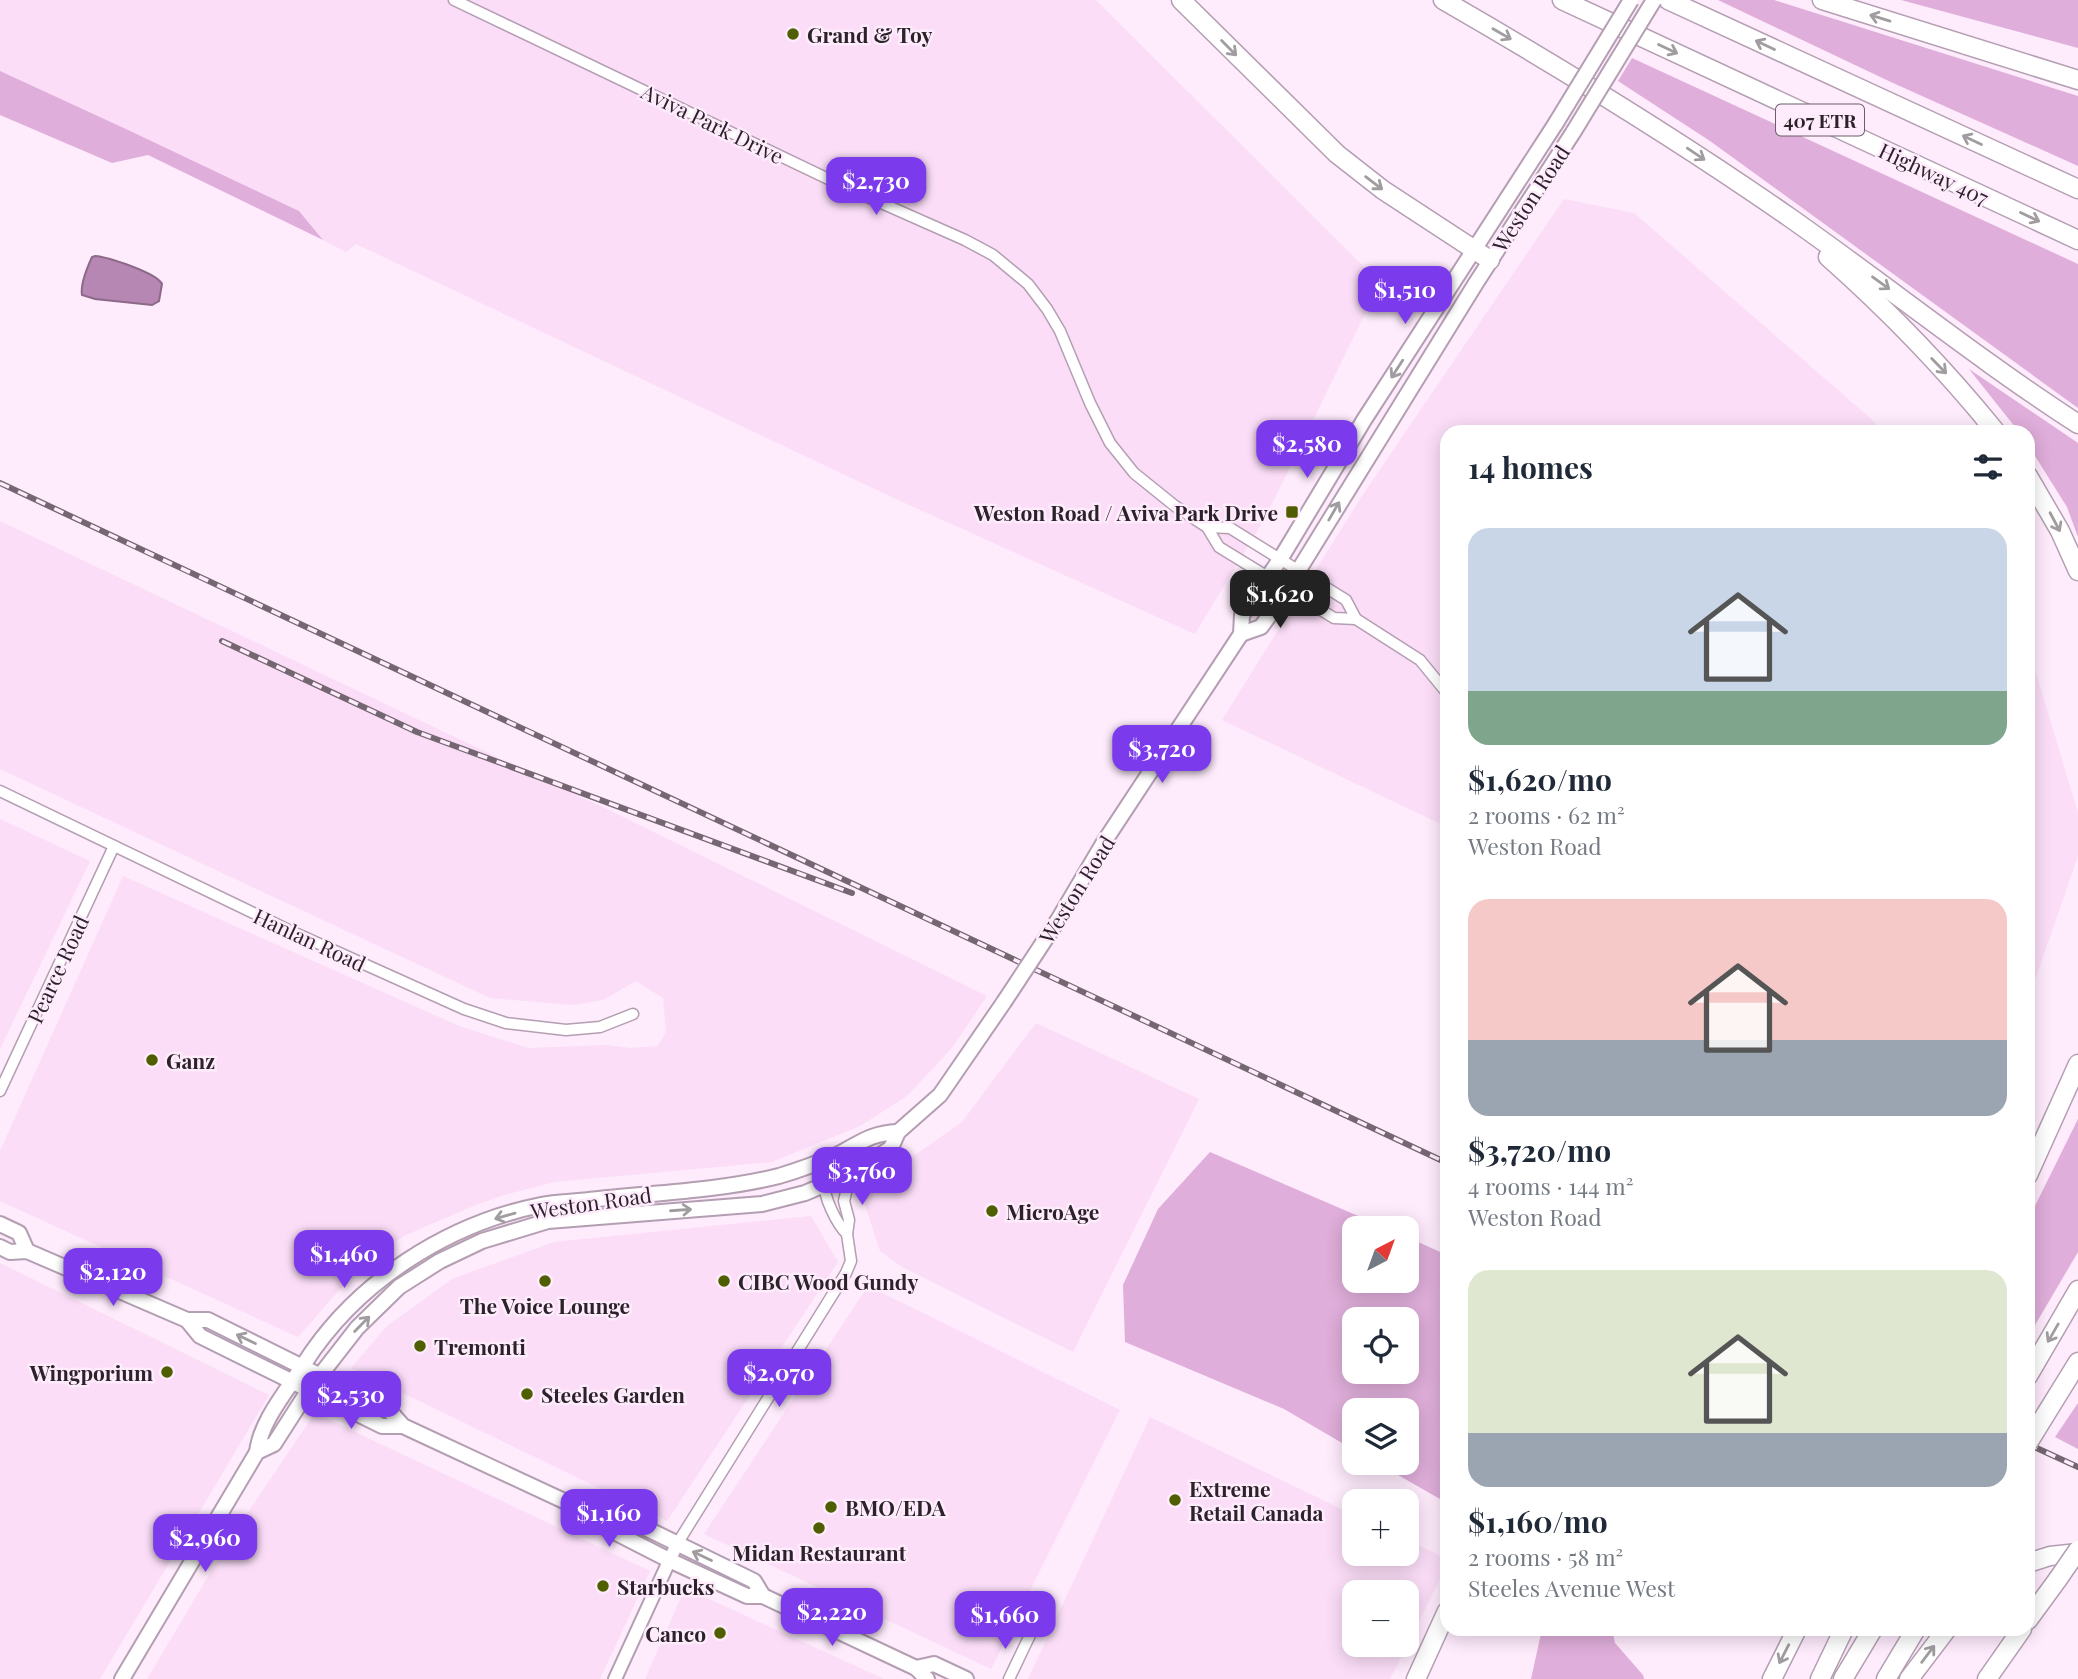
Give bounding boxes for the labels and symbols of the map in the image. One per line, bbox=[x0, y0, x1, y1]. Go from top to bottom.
one-way arrow bbox=[1870, 11, 1892, 24]
place label: Grand & Toy bbox=[807, 20, 932, 48]
marker: Grand & Toy bbox=[785, 26, 801, 42]
one-way arrow bbox=[1492, 27, 1512, 41]
one-way arrow bbox=[1755, 37, 1776, 51]
one-way arrow bbox=[1221, 40, 1238, 57]
one-way arrow bbox=[1657, 43, 1678, 57]
street label: Aviva Park Drive bbox=[636, 76, 789, 169]
road number: 407 ETR bbox=[1776, 104, 1864, 136]
one-way arrow bbox=[1961, 133, 1983, 146]
street label: Highway 407 bbox=[1875, 135, 1994, 211]
street label: Weston Road bbox=[1484, 139, 1575, 258]
one-way arrow bbox=[1685, 147, 1705, 161]
pin: $2,730 bbox=[819, 158, 933, 217]
one-way arrow bbox=[1364, 175, 1382, 190]
one-way arrow bbox=[2019, 211, 2040, 225]
pin: $1,510 bbox=[1348, 266, 1462, 326]
one-way arrow bbox=[1871, 276, 1890, 290]
one-way arrow bbox=[1931, 357, 1948, 374]
one-way arrow bbox=[1390, 359, 1405, 378]
pin: $2,580 bbox=[1250, 420, 1364, 480]
place label: Weston Road / Aviva Park Drive bbox=[973, 498, 1278, 526]
one-way arrow bbox=[1327, 502, 1341, 522]
marker: Weston Road / Aviva Park Drive bbox=[1284, 504, 1300, 520]
one-way arrow bbox=[2049, 511, 2062, 532]
pin: $1,620 bbox=[1223, 570, 1337, 630]
pin: $3,720 bbox=[1105, 726, 1219, 785]
street label: Weston Road bbox=[1031, 830, 1120, 949]
street label: Hanlan Road bbox=[249, 901, 371, 977]
street label: Pearce Road bbox=[20, 911, 94, 1027]
place label: Ganz bbox=[166, 1046, 215, 1074]
marker: Ganz bbox=[144, 1052, 160, 1068]
pin: $3,760 bbox=[805, 1148, 919, 1207]
street label: Weston Road bbox=[528, 1180, 653, 1224]
place label: MicroAge bbox=[1006, 1197, 1099, 1225]
one-way arrow bbox=[670, 1203, 692, 1216]
marker: MicroAge bbox=[984, 1203, 1000, 1219]
one-way arrow bbox=[494, 1211, 516, 1224]
north arrow bbox=[1342, 1216, 1419, 1293]
pin: $1,460 bbox=[287, 1230, 401, 1290]
pin: $2,120 bbox=[56, 1248, 170, 1308]
place label: CIBC Wood Gundy bbox=[738, 1267, 918, 1295]
marker: The Voice Lounge bbox=[537, 1273, 553, 1289]
marker: CIBC Wood Gundy bbox=[716, 1273, 732, 1289]
place label: The Voice Lounge bbox=[460, 1291, 630, 1319]
one-way arrow bbox=[353, 1315, 370, 1332]
one-way arrow bbox=[2046, 1322, 2059, 1343]
one-way arrow bbox=[236, 1332, 257, 1346]
place label: Tremonti bbox=[434, 1332, 526, 1360]
marker: Tremonti bbox=[412, 1338, 428, 1354]
pin: $2,070 bbox=[722, 1350, 836, 1409]
place label: Wingporium bbox=[29, 1358, 153, 1386]
marker: Wingporium bbox=[159, 1364, 175, 1380]
pin: $2,530 bbox=[294, 1372, 408, 1431]
place label: Steeles Garden bbox=[541, 1380, 685, 1408]
marker: Steeles Garden bbox=[519, 1386, 535, 1402]
place label: Extreme Retail Canada bbox=[1189, 1474, 1323, 1526]
pin: $1,160 bbox=[552, 1490, 666, 1549]
marker: Extreme Retail Canada bbox=[1167, 1492, 1183, 1508]
place label: BMO/EDA bbox=[845, 1493, 947, 1521]
marker: BMO/EDA bbox=[823, 1499, 839, 1515]
pin: $2,960 bbox=[148, 1514, 262, 1574]
marker: Midan Restaurant bbox=[811, 1520, 827, 1536]
place label: Midan Restaurant bbox=[732, 1538, 907, 1566]
one-way arrow bbox=[691, 1548, 712, 1561]
place label: Starbucks bbox=[617, 1572, 714, 1600]
marker: Starbucks bbox=[595, 1578, 611, 1594]
pin: $2,220 bbox=[775, 1588, 889, 1648]
pin: $1,660 bbox=[948, 1592, 1062, 1651]
place label: Canco bbox=[645, 1619, 706, 1647]
marker: Canco bbox=[712, 1625, 728, 1641]
one-way arrow bbox=[1777, 1643, 1791, 1664]
one-way arrow bbox=[1920, 1645, 1935, 1664]

